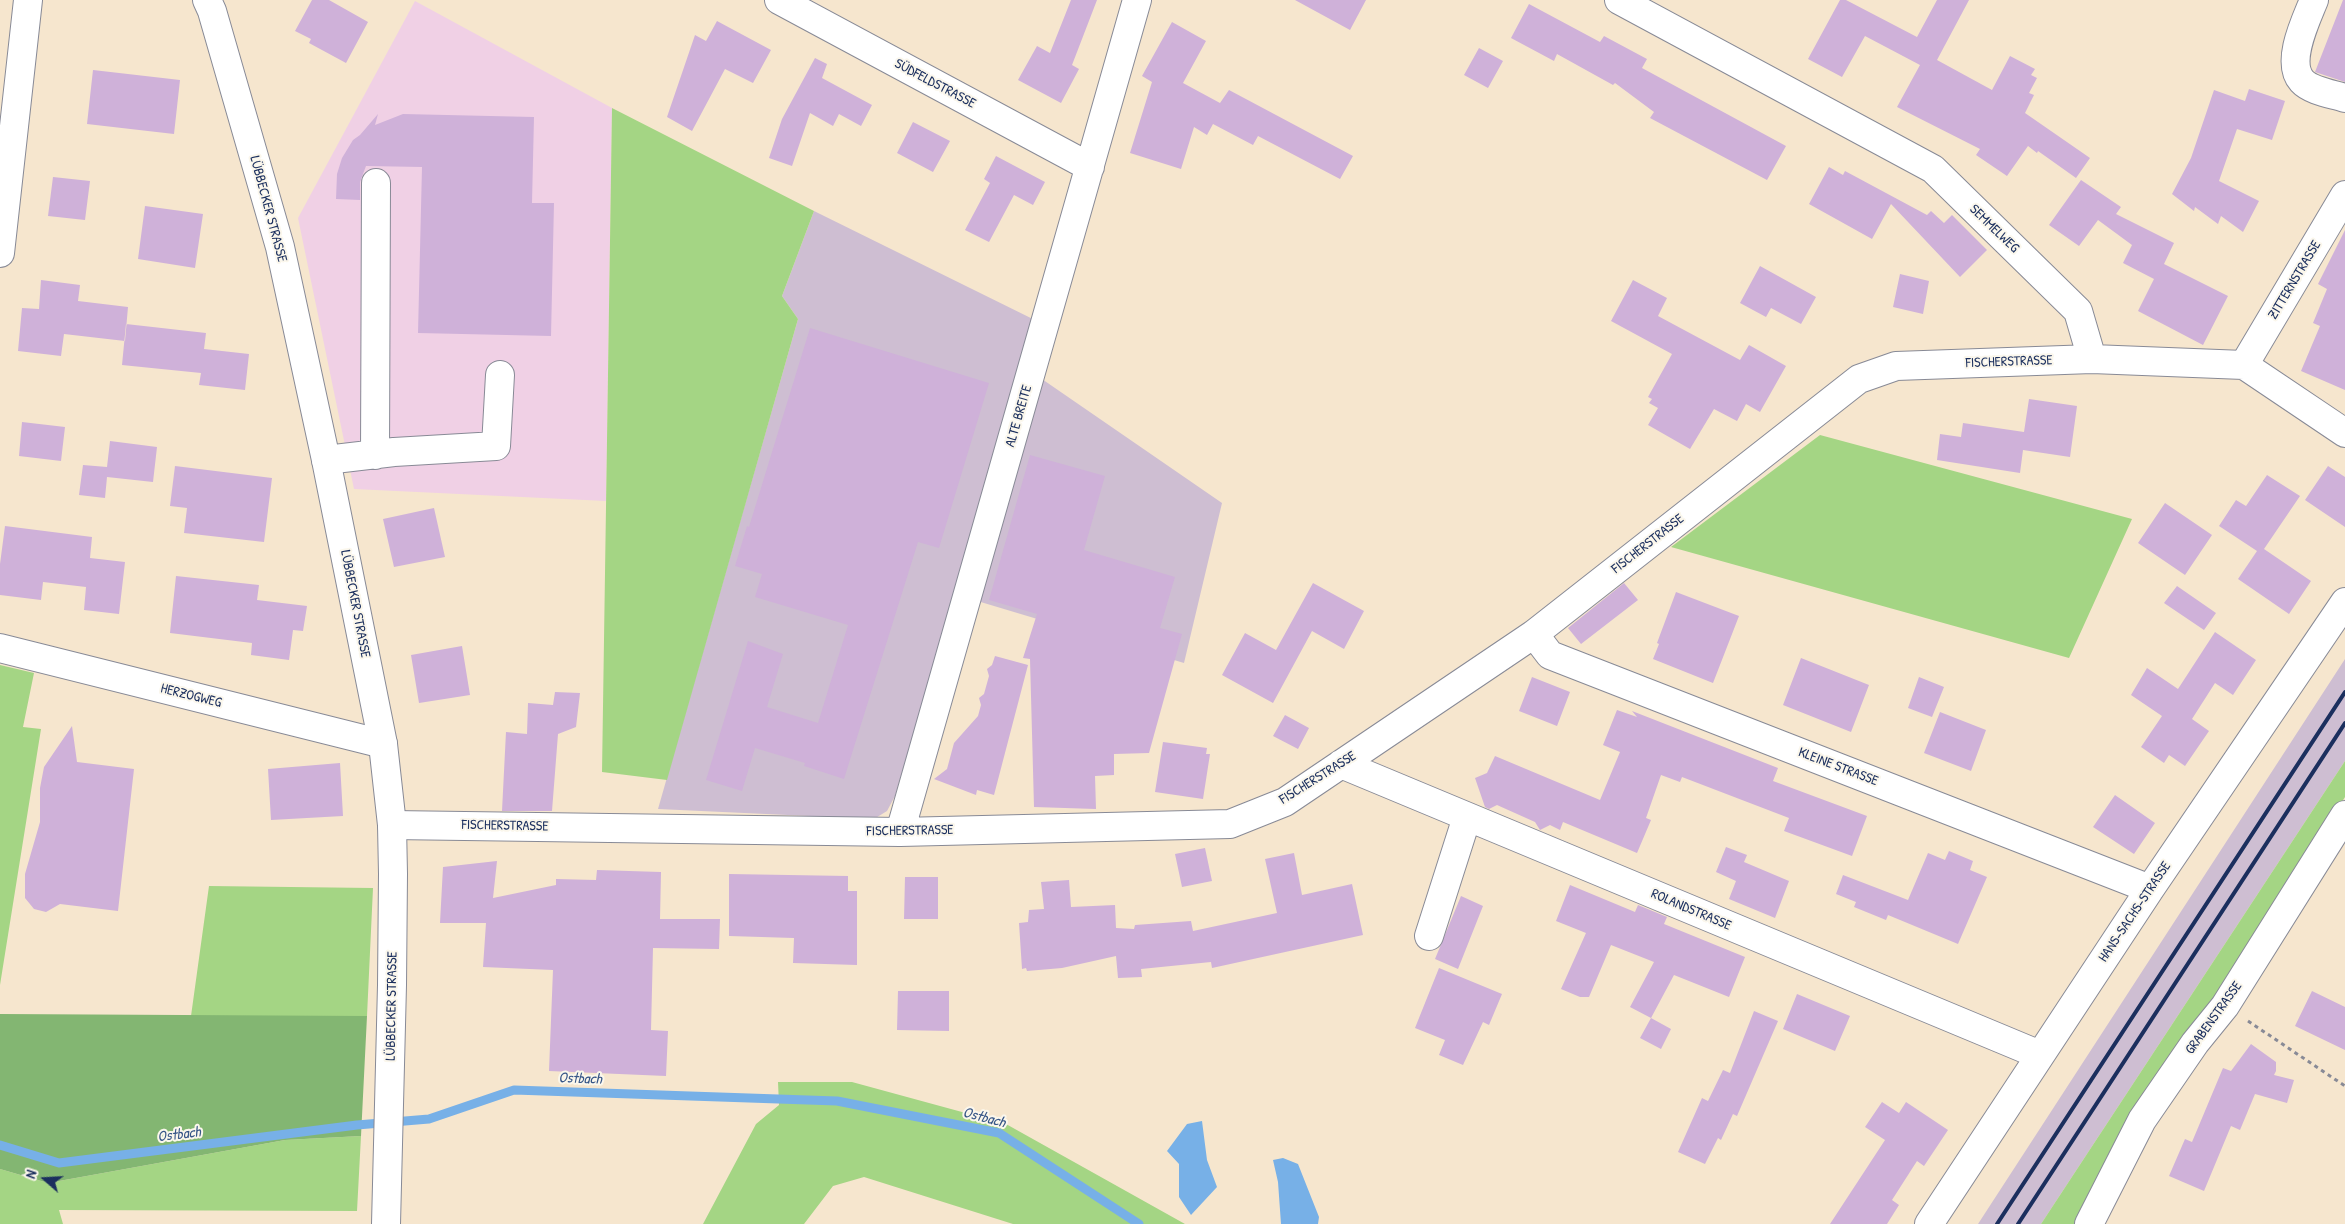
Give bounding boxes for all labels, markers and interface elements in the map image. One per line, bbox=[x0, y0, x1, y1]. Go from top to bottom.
street label: SÜDFELDSTRASSE bbox=[892, 56, 978, 112]
street label: LÜBBECKER STRASSE bbox=[246, 154, 290, 264]
street label: SEMMELWEG bbox=[1966, 201, 2022, 257]
street label: ZITTERNSTRASSE bbox=[2265, 238, 2325, 322]
street label: FISCHERSTRASSE bbox=[1965, 352, 2053, 372]
street label: ALTE BREITE bbox=[1002, 383, 1036, 449]
street label: FISCHERSTRASSE bbox=[1609, 511, 1687, 577]
street label: LÜBBECKER STRASSE bbox=[336, 549, 374, 659]
street label: HERZOGWEG bbox=[159, 680, 223, 712]
street label: KLEINE STRASSE bbox=[1796, 744, 1880, 790]
street label: FISCHERSTRASSE bbox=[1277, 748, 1359, 808]
street label: FISCHERSTRASSE bbox=[461, 817, 549, 835]
street label: FISCHERSTRASSE bbox=[866, 822, 954, 840]
street label: HANS-SACHS-STRASSE bbox=[2095, 859, 2175, 965]
street label: ROLANDSTRASSE bbox=[1648, 886, 1734, 934]
street label: LÜBBECKER STRASSE bbox=[383, 951, 401, 1061]
street label: GRABENSTRASSE bbox=[2182, 978, 2246, 1058]
water label: Ostbach bbox=[558, 1069, 602, 1089]
water label: Ostbach bbox=[961, 1104, 1007, 1132]
water label: Ostbach bbox=[156, 1123, 202, 1147]
north arrow bbox=[20, 1154, 70, 1204]
text: N bbox=[20, 1167, 41, 1181]

